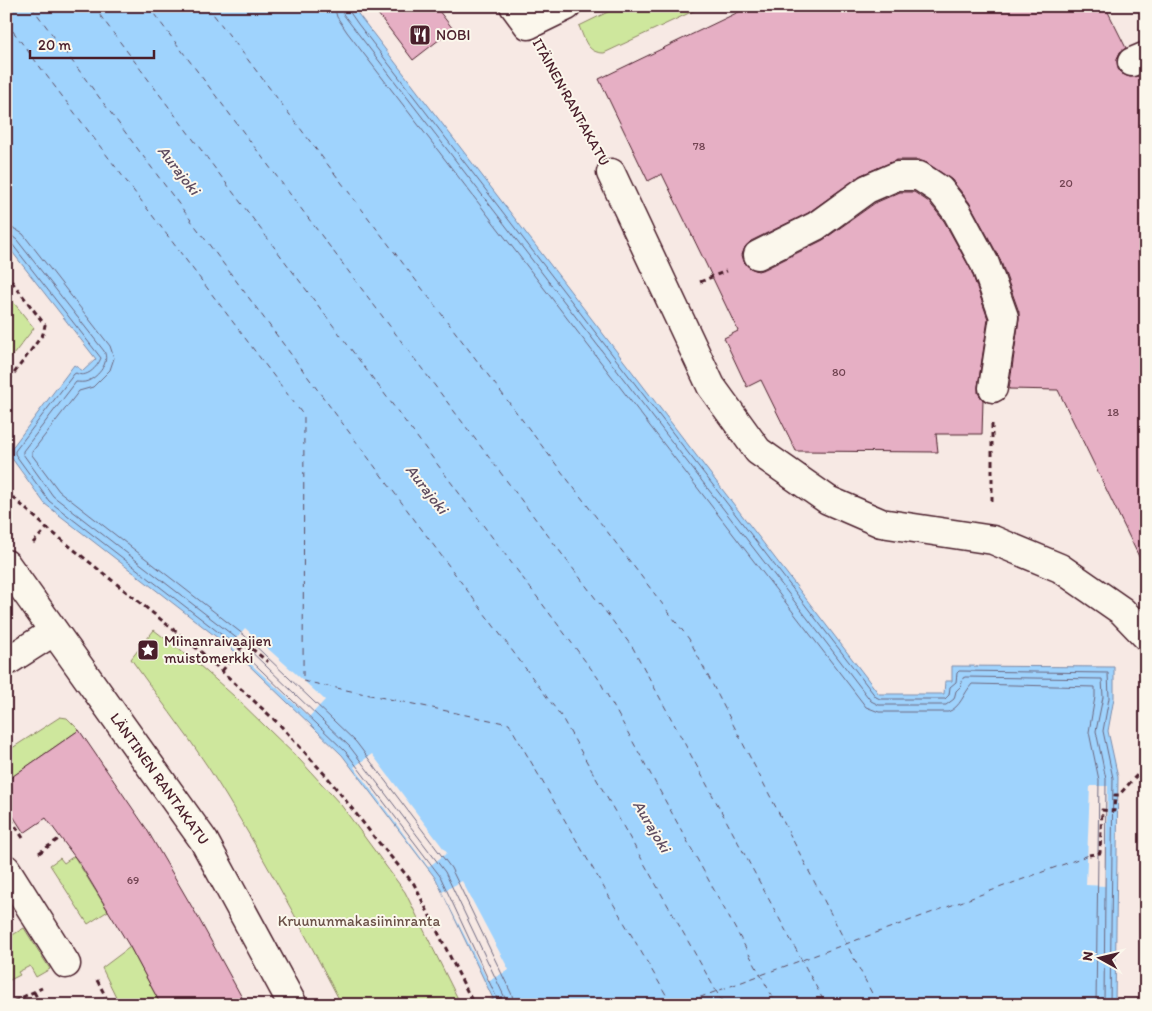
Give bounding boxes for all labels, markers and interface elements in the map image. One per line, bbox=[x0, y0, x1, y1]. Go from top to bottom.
restaurant icon: NOBI bbox=[408, 23, 432, 47]
place label: NOBI bbox=[436, 26, 470, 44]
scale bar bbox=[30, 28, 154, 60]
street label: ITÄINEN RANTAKATU bbox=[528, 35, 614, 169]
text: 20 m bbox=[38, 36, 72, 54]
house number: 78 bbox=[693, 139, 706, 153]
water label: Aurajoki bbox=[154, 141, 205, 200]
house number: 20 bbox=[1059, 176, 1073, 190]
house number: 80 bbox=[832, 365, 846, 379]
house number: 18 bbox=[1107, 405, 1119, 419]
water label: Aurajoki bbox=[402, 460, 453, 519]
place label: Miinanraivaajien muistomerkki bbox=[164, 632, 272, 667]
place icon: Miinanraivaajien muistomerkki bbox=[136, 638, 160, 662]
street label: LÄNTINEN RANTAKATU bbox=[106, 709, 213, 848]
water label: Aurajoki bbox=[629, 796, 676, 857]
house number: 69 bbox=[127, 873, 139, 887]
park label: Kruununmakasiininranta bbox=[278, 912, 440, 930]
north arrow bbox=[1074, 934, 1124, 984]
text: N bbox=[1079, 950, 1097, 962]

